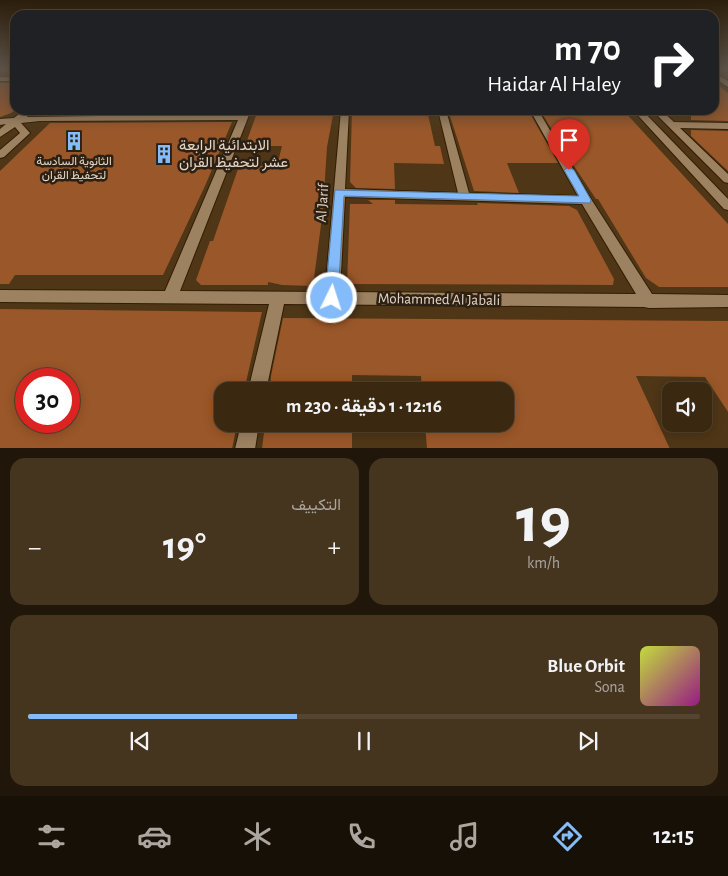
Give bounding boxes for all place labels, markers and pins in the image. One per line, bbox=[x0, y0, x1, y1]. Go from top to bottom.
pin bbox=[548, 119, 590, 170]
building icon: الثانوية السادسة لتحفيظ القران bbox=[63, 130, 85, 152]
place label: الابتدائية الرابعة عشر لتحفيظ القران bbox=[179, 138, 288, 171]
building icon: الابتدائية الرابعة عشر لتحفيظ القران bbox=[153, 143, 175, 165]
place label: الثانوية السادسة لتحفيظ القران bbox=[36, 155, 112, 183]

